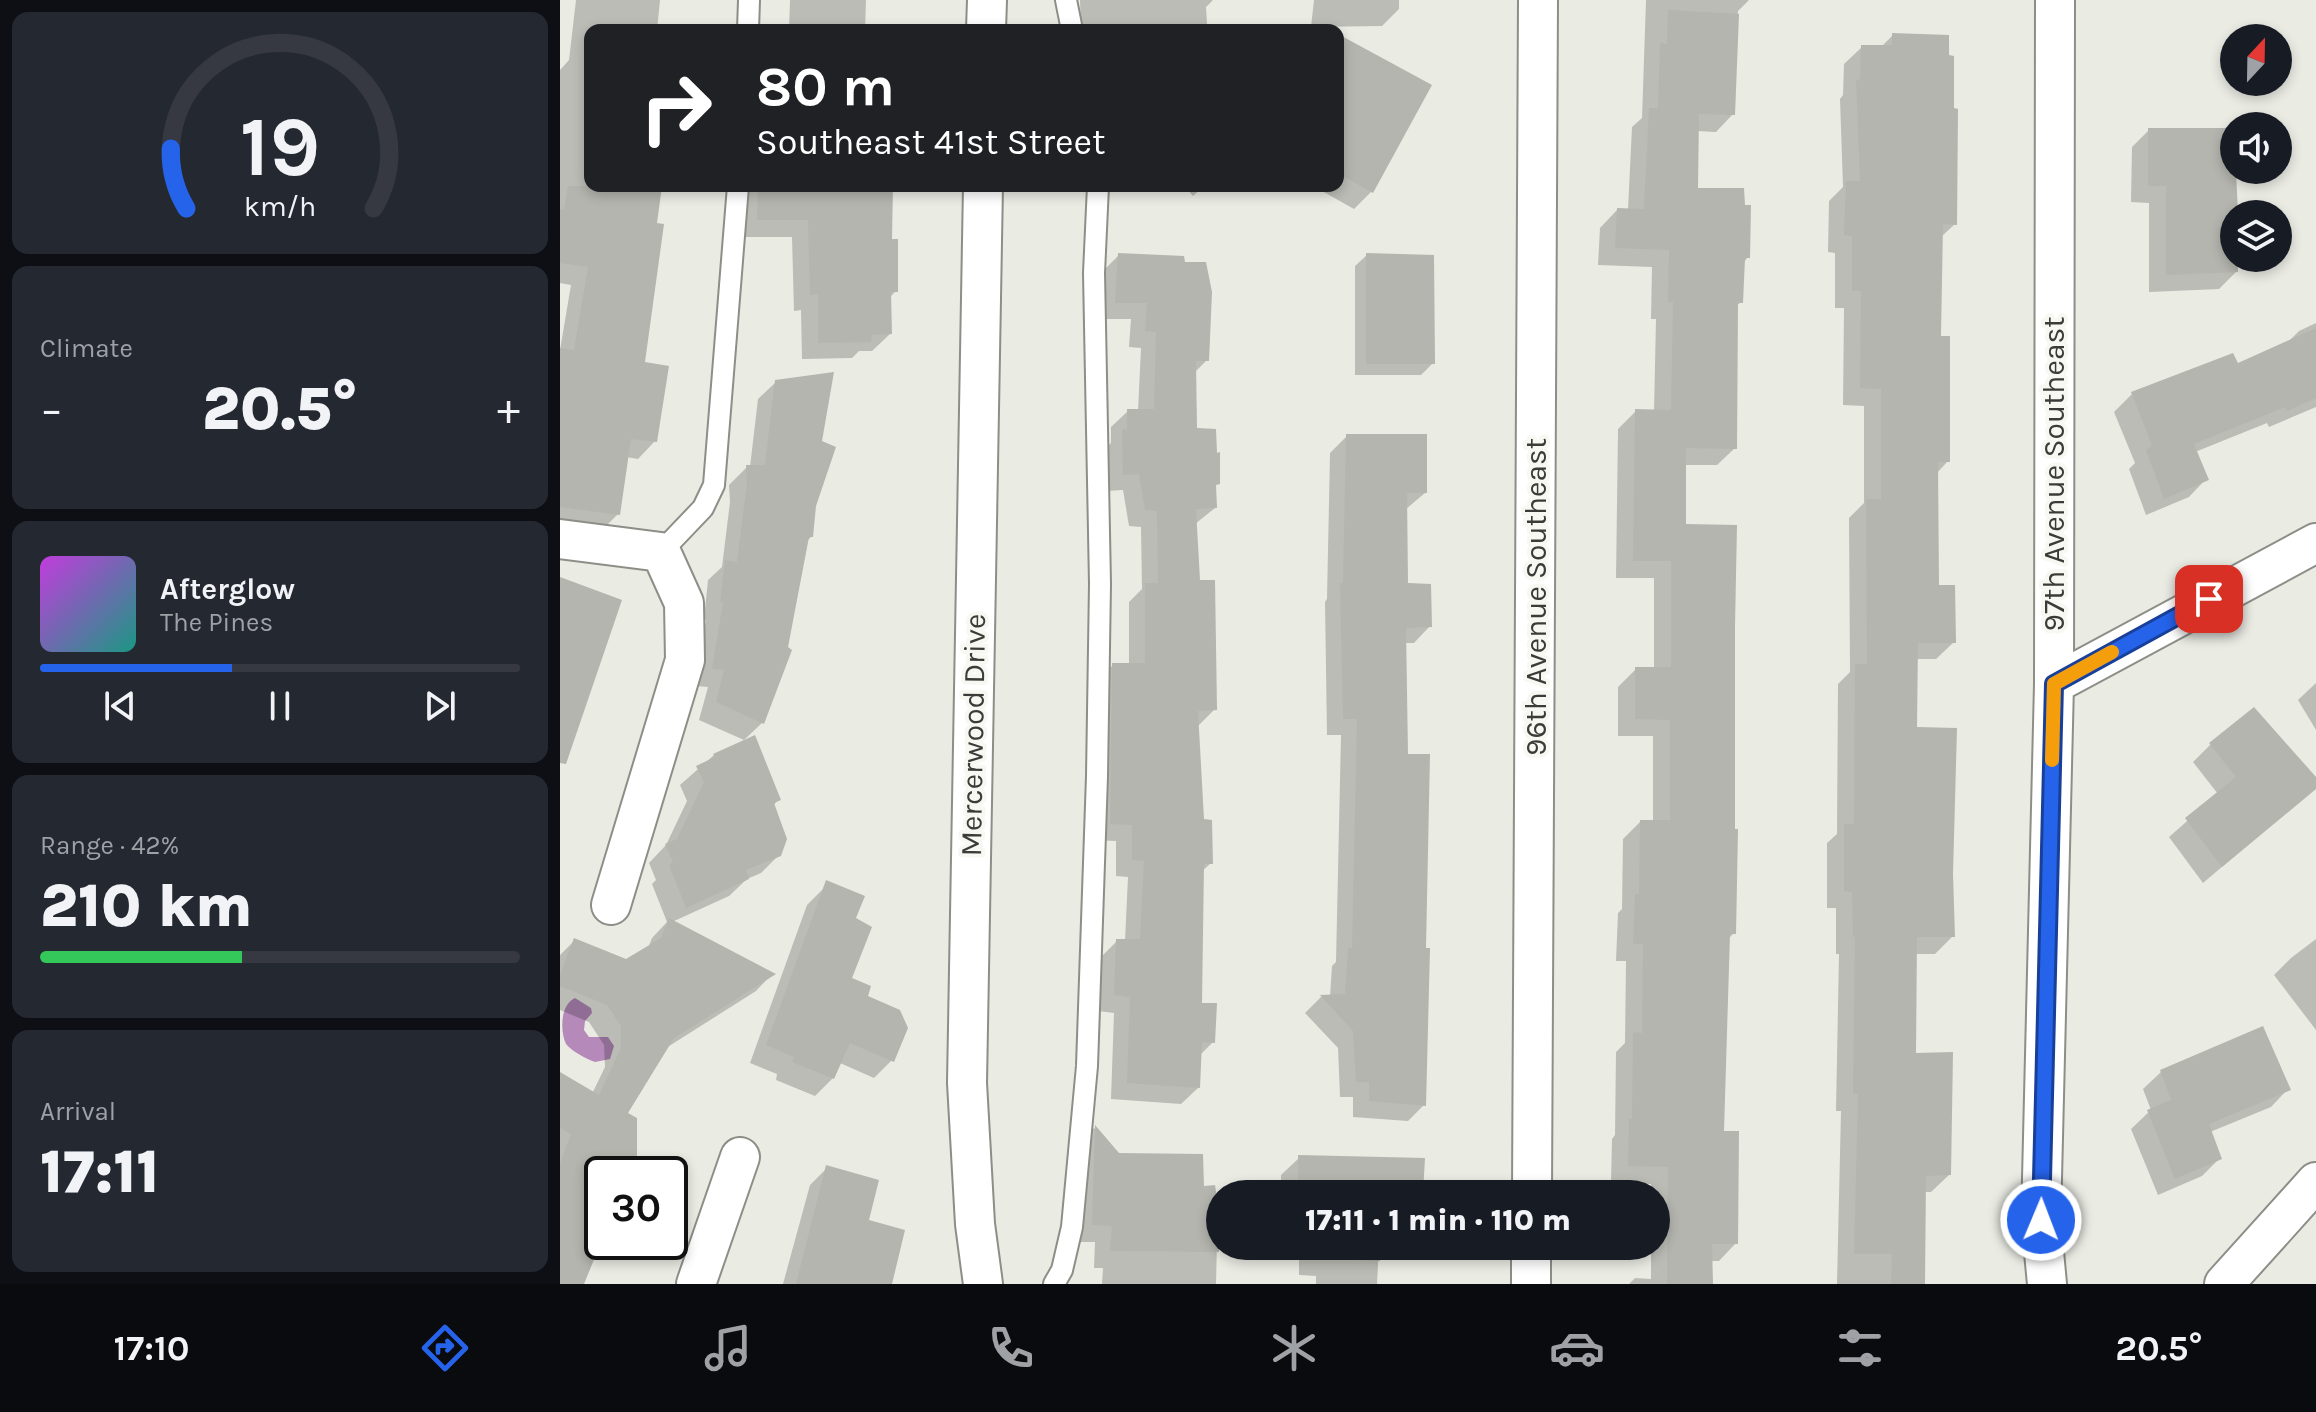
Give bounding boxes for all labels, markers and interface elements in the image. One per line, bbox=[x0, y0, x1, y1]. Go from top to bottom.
north arrow bbox=[2220, 24, 2292, 96]
map controls bbox=[2220, 24, 2292, 272]
text: 80 m bbox=[756, 54, 895, 119]
icon: right bbox=[624, 56, 728, 160]
text: 19 bbox=[240, 99, 320, 196]
button: sound bbox=[2220, 112, 2292, 184]
text: Southeast 41st Street bbox=[756, 121, 1106, 163]
text: km/h bbox=[244, 190, 316, 223]
button: layers bbox=[2220, 200, 2292, 272]
street label: 97th Avenue Southeast bbox=[2036, 317, 2072, 631]
text: Climate bbox=[40, 333, 133, 364]
text: 20.5° bbox=[202, 374, 358, 444]
text: − bbox=[40, 384, 63, 435]
text: + bbox=[497, 384, 520, 435]
street label: 96th Avenue Southeast bbox=[1518, 438, 1554, 756]
pin bbox=[2175, 565, 2243, 633]
text: Afterglow bbox=[160, 571, 295, 607]
icon: arrive bbox=[2187, 577, 2231, 621]
text: The Pines bbox=[160, 607, 273, 638]
street label: Mercerwood Drive bbox=[953, 613, 993, 857]
icon: previous bbox=[98, 684, 142, 728]
icon: pause bbox=[258, 684, 302, 728]
icon: next bbox=[418, 684, 462, 728]
text: Range · 42% bbox=[40, 830, 179, 861]
text: 210 km bbox=[40, 871, 253, 941]
text: Arrival bbox=[40, 1096, 116, 1127]
text: 17:11 bbox=[40, 1137, 159, 1207]
speed limit sign: 30 bbox=[584, 1156, 688, 1260]
position arrow bbox=[1999, 1178, 2083, 1262]
text: 17:11 · 1 min · 110 m bbox=[1305, 1202, 1571, 1238]
icon: directions bbox=[417, 1320, 473, 1376]
icon: music bbox=[700, 1320, 756, 1376]
icon: phone bbox=[983, 1320, 1039, 1376]
icon: climate bbox=[1266, 1320, 1322, 1376]
icon: car bbox=[1549, 1320, 1605, 1376]
icon: filters bbox=[1832, 1320, 1888, 1376]
text: 17:10 bbox=[114, 1327, 190, 1369]
text: 20.5° bbox=[2115, 1327, 2202, 1369]

